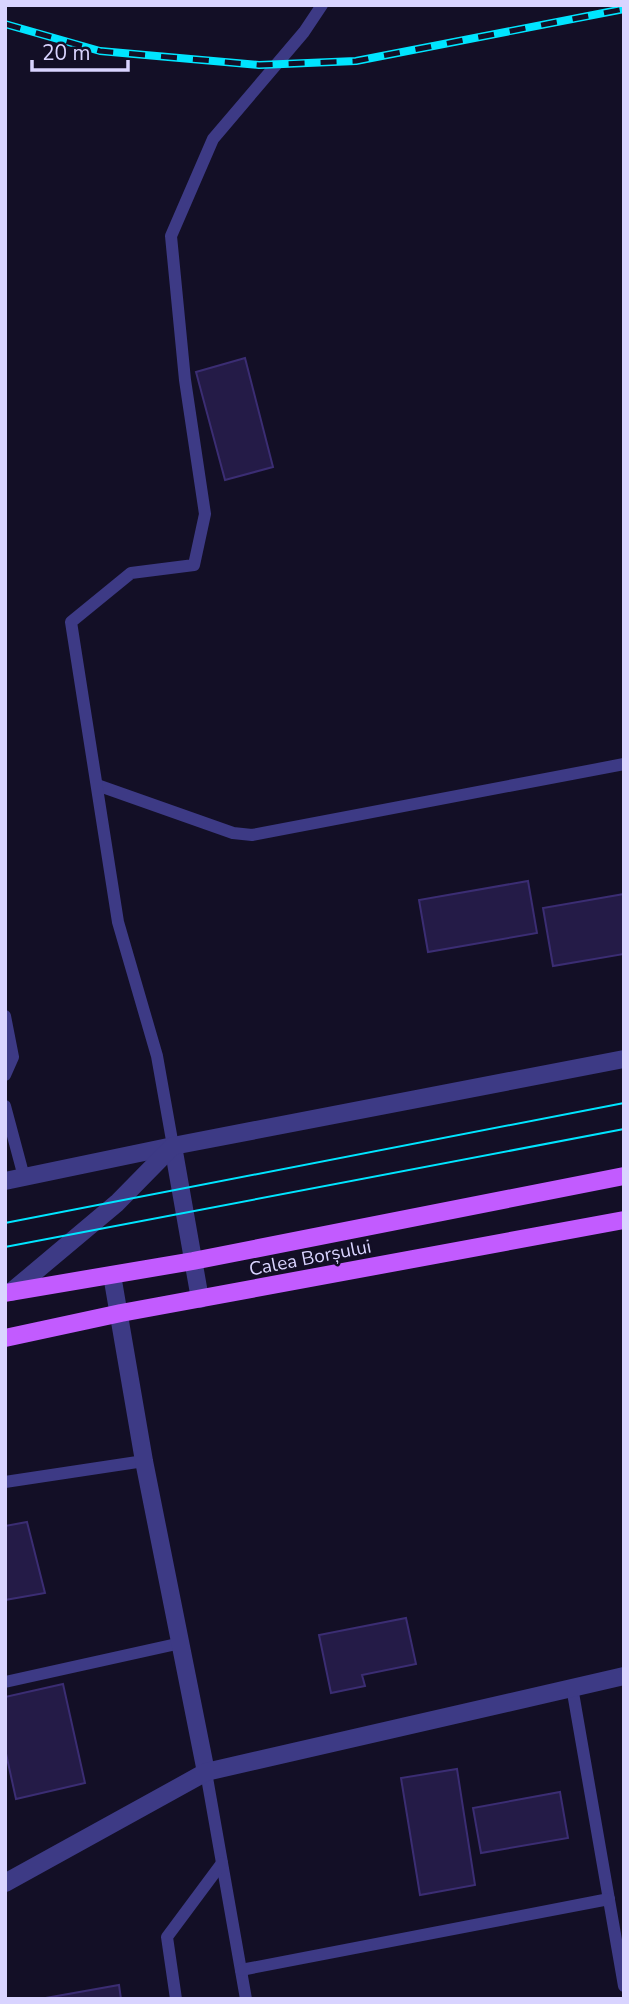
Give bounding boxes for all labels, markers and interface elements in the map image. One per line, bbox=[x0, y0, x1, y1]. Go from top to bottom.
scale bar bbox=[32, 28, 128, 72]
text: 20 m bbox=[42, 39, 91, 67]
street label: Calea Borșului bbox=[247, 1233, 373, 1283]

